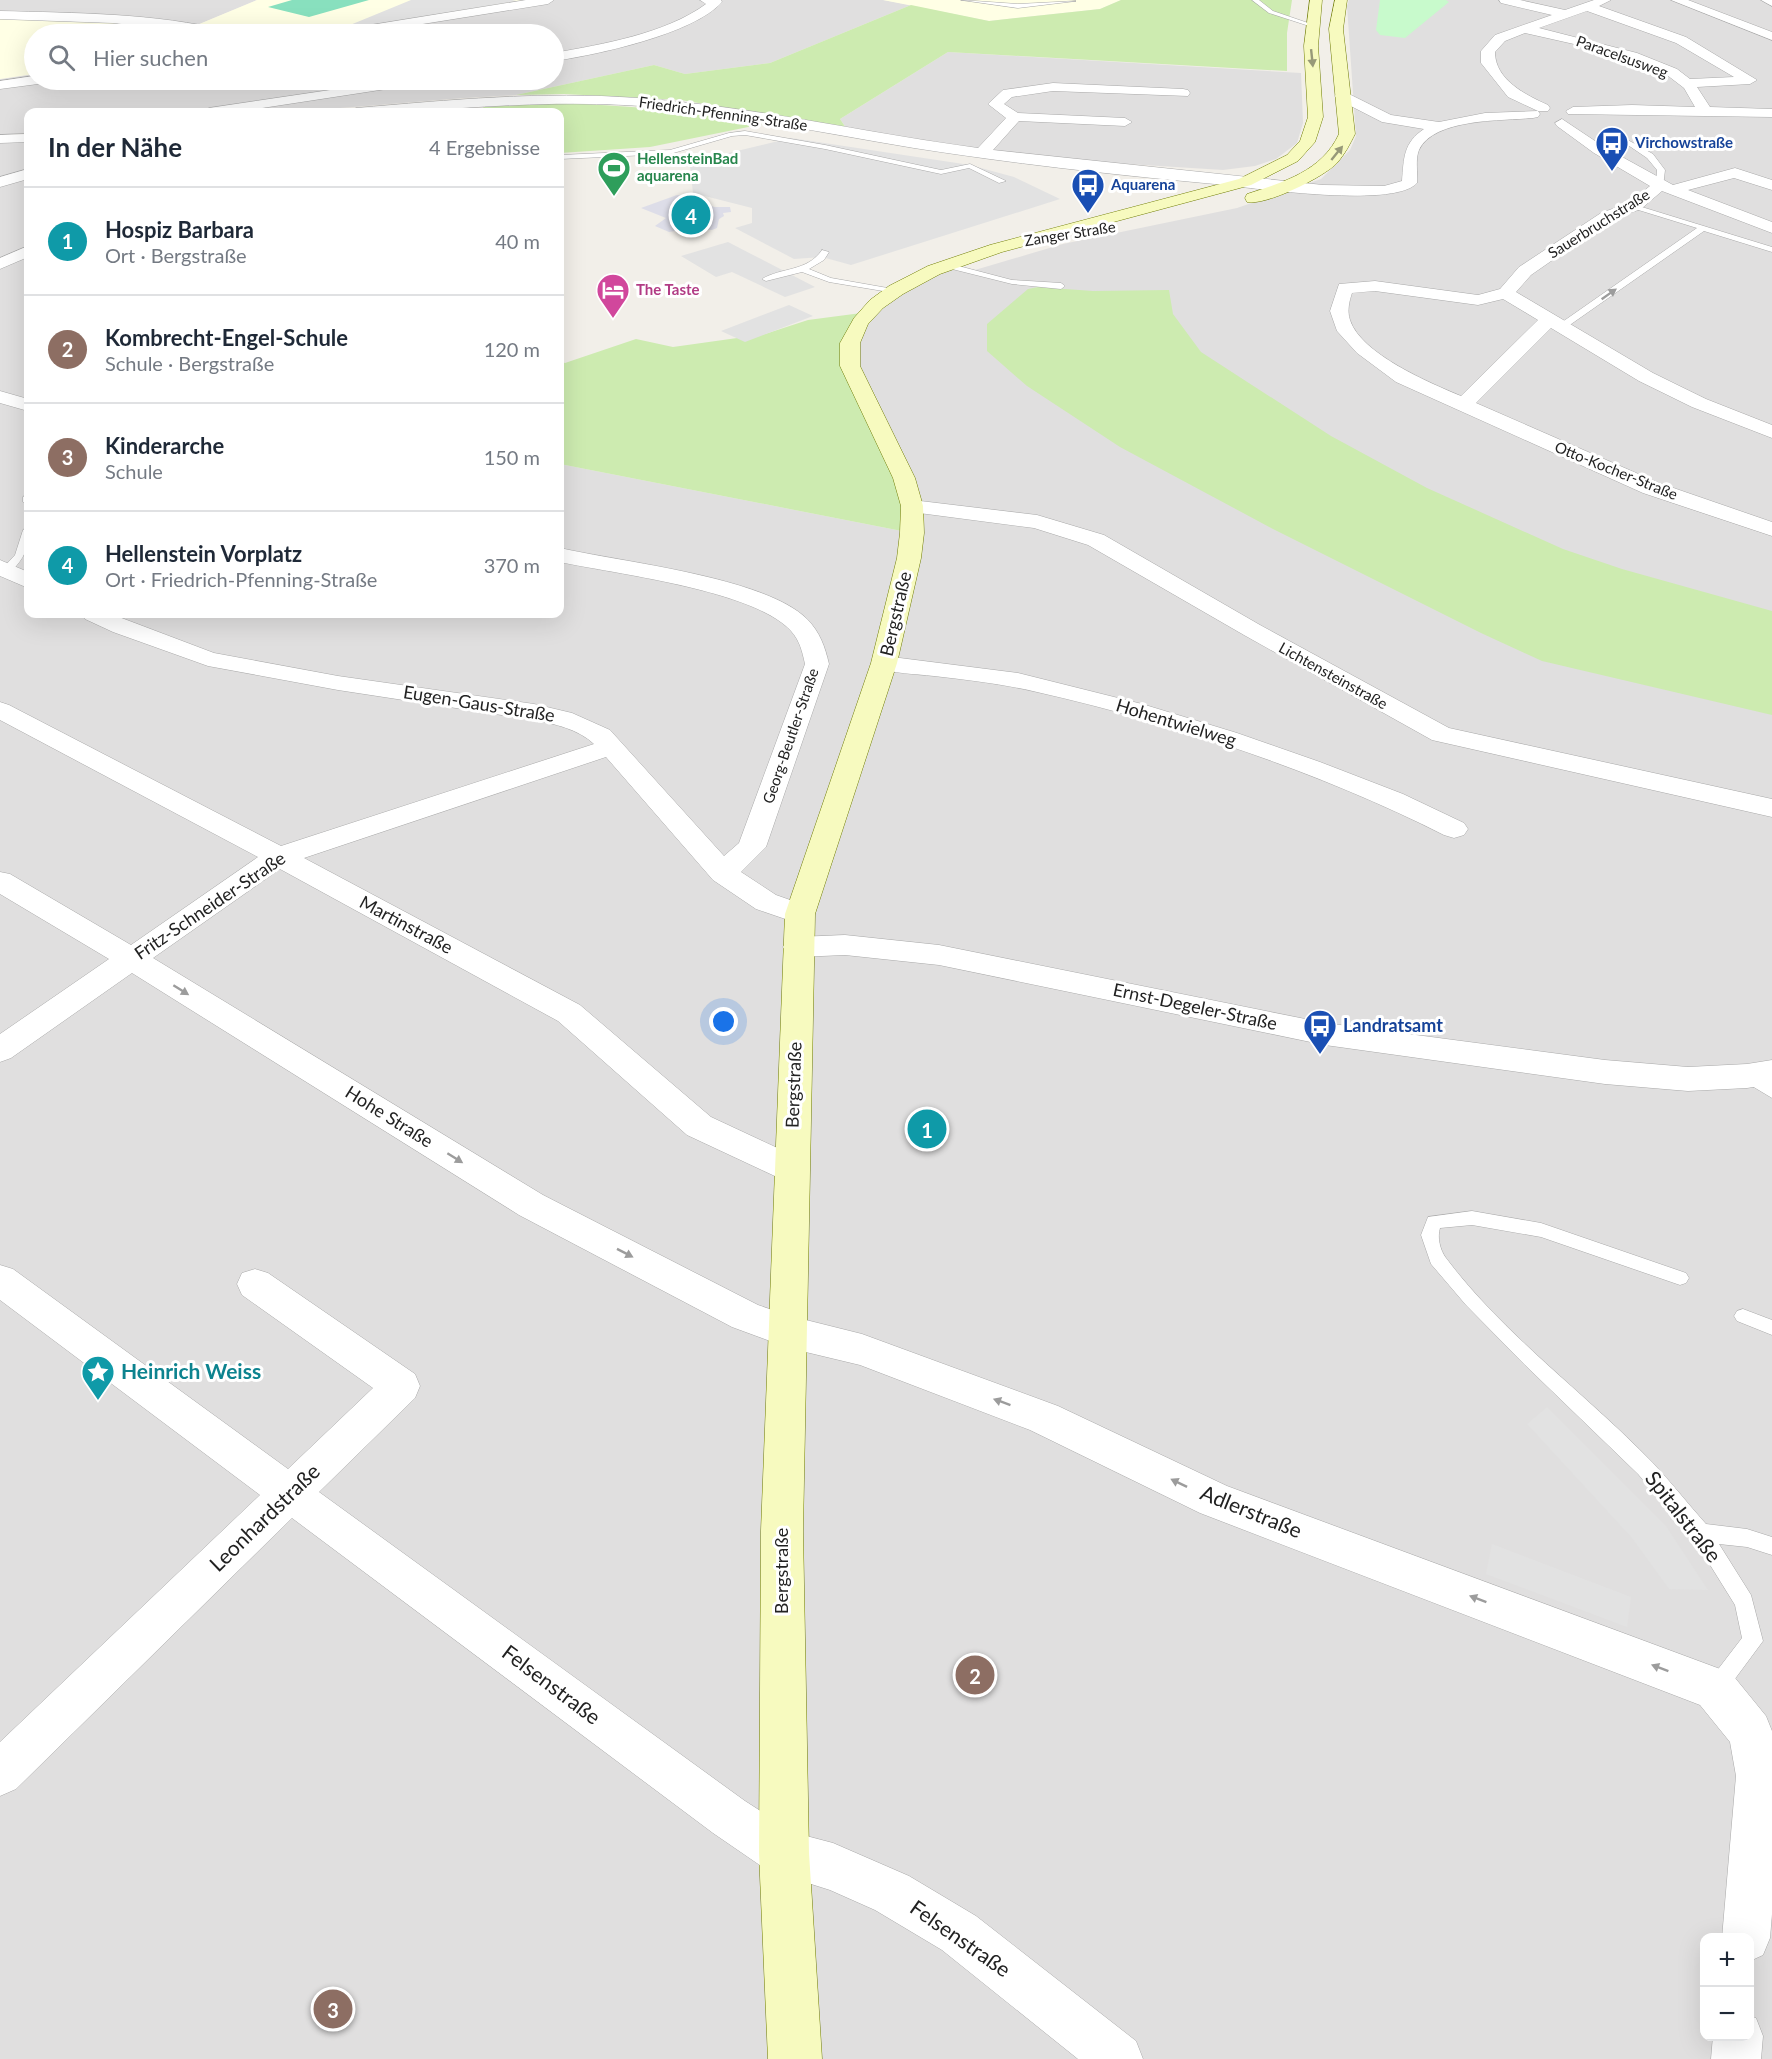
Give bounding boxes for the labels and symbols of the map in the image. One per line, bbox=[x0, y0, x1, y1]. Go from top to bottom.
street label: Paracelsusweg bbox=[1574, 31, 1671, 81]
one-way arrow bbox=[1307, 49, 1317, 68]
street label: Friedrich-Pfenning-Straße bbox=[638, 92, 809, 134]
bus stop icon: Virchowstraße bbox=[1594, 125, 1630, 172]
place label: Virchowstraße bbox=[1634, 133, 1733, 151]
one-way arrow bbox=[1330, 145, 1343, 161]
place label: HellensteinBad aquarena bbox=[637, 149, 738, 184]
sports icon: HellensteinBad aquarena bbox=[596, 150, 632, 197]
bus stop icon: Aquarena bbox=[1070, 167, 1106, 214]
place label: Aquarena bbox=[1110, 175, 1175, 193]
street label: Sauerbruchstraße bbox=[1544, 185, 1653, 262]
pin: 4 bbox=[672, 192, 710, 238]
street label: Zanger Straße bbox=[1023, 217, 1117, 249]
hotel icon: The Taste bbox=[595, 272, 631, 319]
place label: The Taste bbox=[636, 280, 700, 298]
one-way arrow bbox=[1600, 288, 1616, 300]
street label: Otto-Kocher-Straße bbox=[1552, 437, 1681, 503]
street label: Bergstraße bbox=[875, 569, 915, 658]
street label: Lichtensteinstraße bbox=[1276, 638, 1391, 712]
street label: Georg-Beutler-Straße bbox=[758, 666, 822, 806]
street label: Eugen-Gaus-Straße bbox=[402, 680, 557, 726]
street label: Hohentwielweg bbox=[1113, 693, 1239, 751]
street label: Fritz-Schneider-Straße bbox=[130, 847, 289, 964]
street label: Martinstraße bbox=[356, 890, 457, 958]
street label: Ernst-Degeler-Straße bbox=[1111, 978, 1279, 1034]
one-way arrow bbox=[173, 984, 190, 995]
your location bbox=[709, 1007, 738, 1036]
bus stop icon: Landratsamt bbox=[1302, 1008, 1338, 1055]
place label: Landratsamt bbox=[1343, 1014, 1443, 1036]
street label: Bergstraße bbox=[781, 1041, 805, 1128]
street label: Hohe Straße bbox=[342, 1081, 437, 1152]
pin: 1 bbox=[908, 1106, 946, 1152]
one-way arrow bbox=[447, 1152, 463, 1163]
one-way arrow bbox=[616, 1249, 633, 1258]
place icon: Heinrich Weiss bbox=[80, 1354, 116, 1401]
place label: Heinrich Weiss bbox=[121, 1358, 261, 1383]
one-way arrow bbox=[993, 1397, 1011, 1406]
street label: Leonhardstraße bbox=[204, 1458, 324, 1576]
street label: Spitalstraße bbox=[1641, 1466, 1727, 1567]
one-way arrow bbox=[1171, 1478, 1188, 1487]
street label: Adlerstraße bbox=[1197, 1479, 1306, 1542]
street label: Bergstraße bbox=[770, 1528, 792, 1614]
one-way arrow bbox=[1469, 1594, 1487, 1604]
street label: Felsenstraße bbox=[498, 1639, 606, 1729]
pin: 2 bbox=[956, 1652, 994, 1698]
one-way arrow bbox=[1651, 1663, 1669, 1673]
street label: Felsenstraße bbox=[906, 1894, 1016, 1981]
pin: 3 bbox=[314, 1986, 352, 2032]

